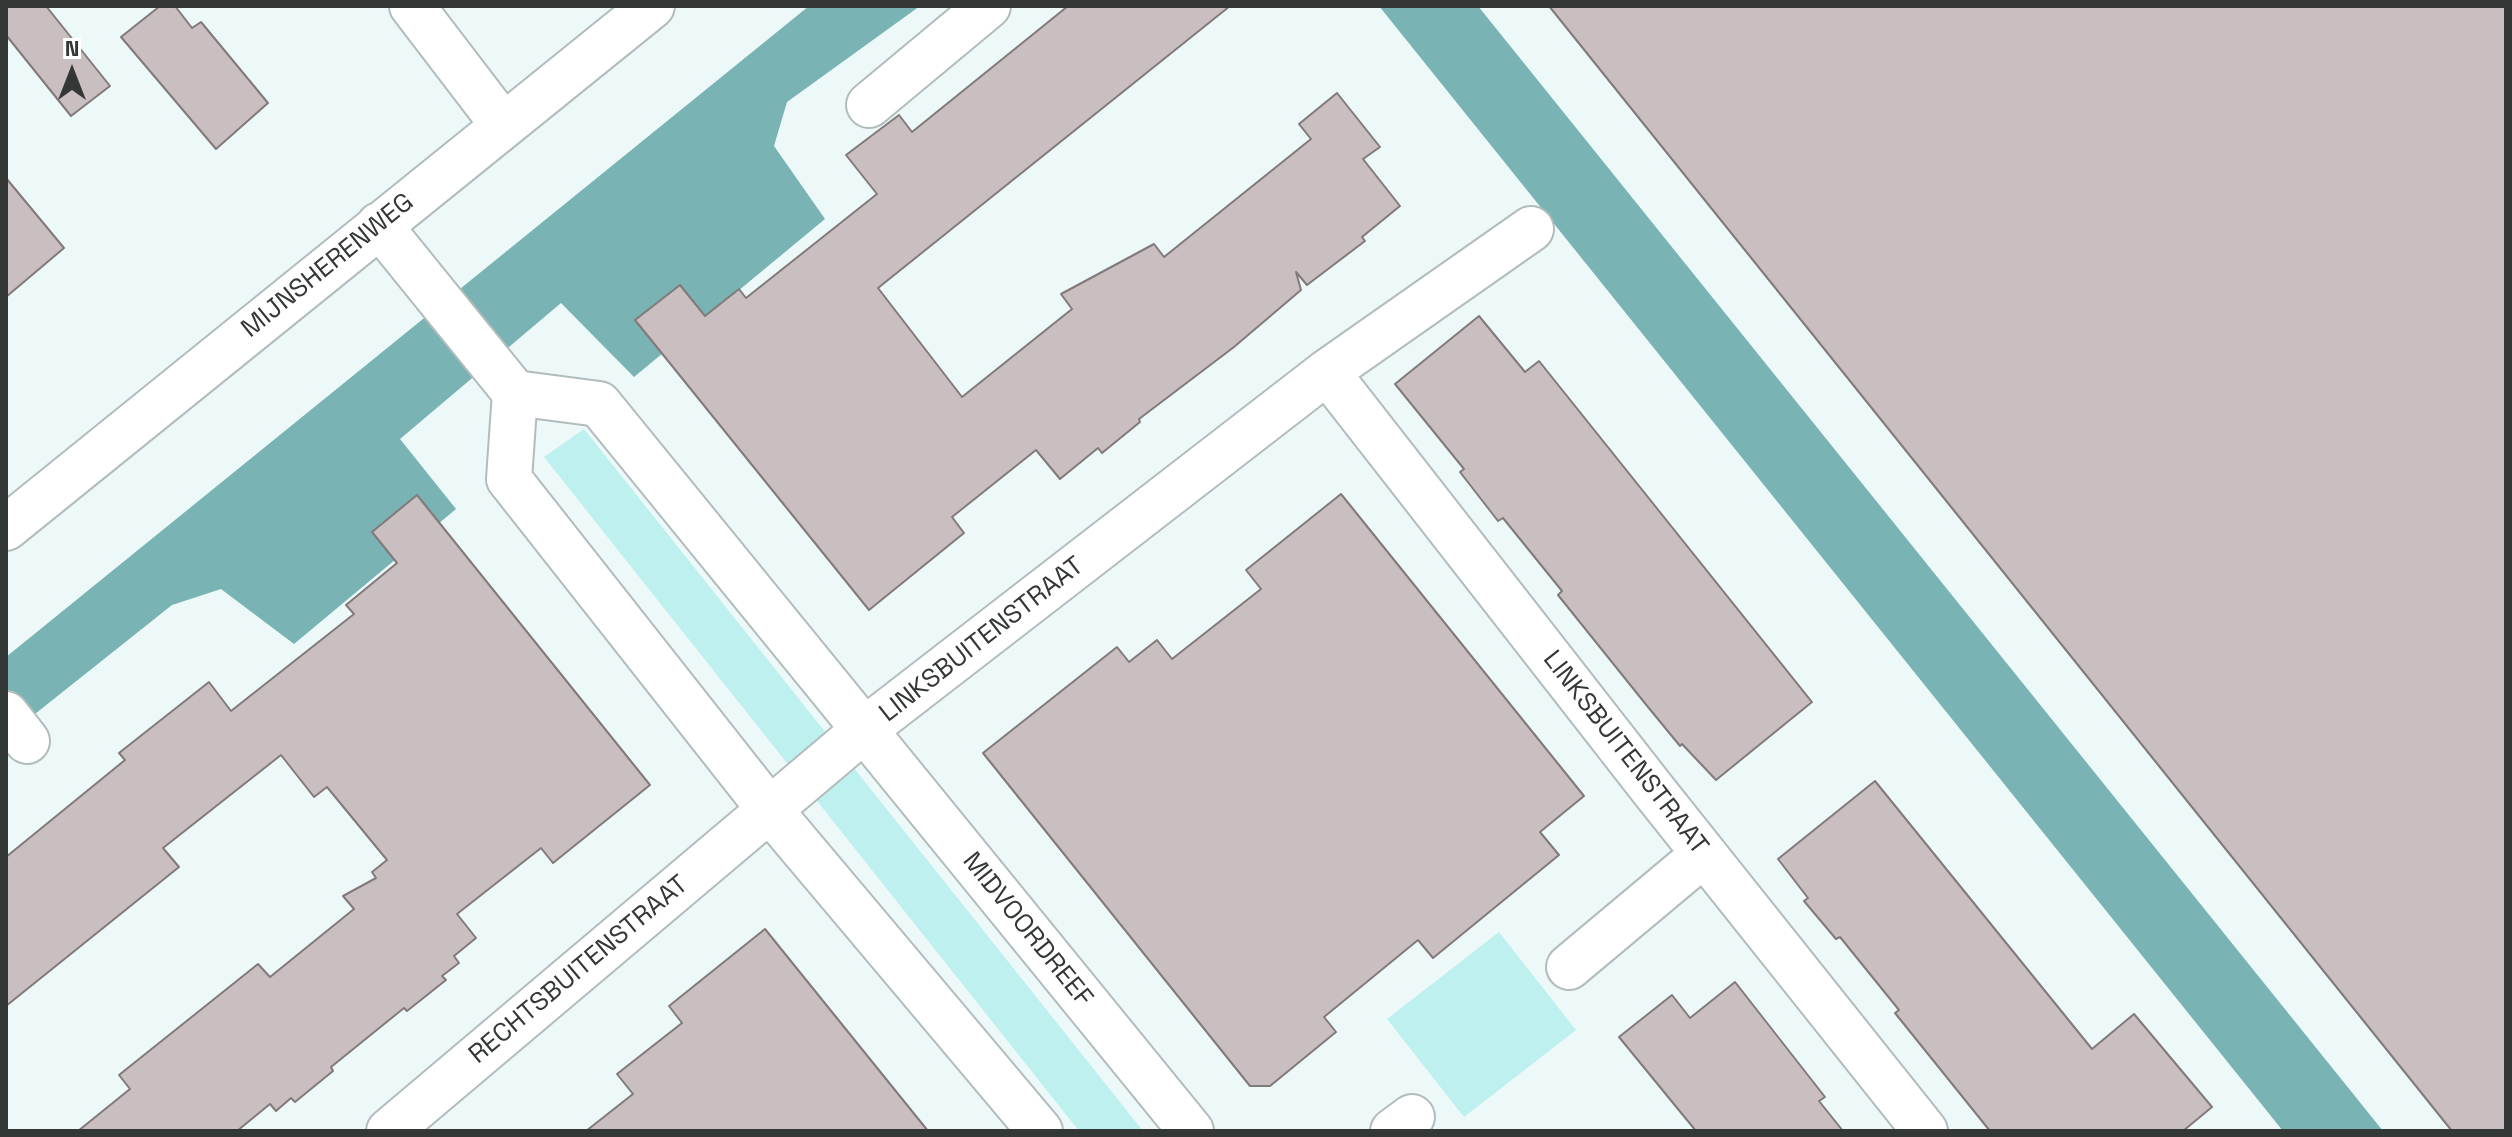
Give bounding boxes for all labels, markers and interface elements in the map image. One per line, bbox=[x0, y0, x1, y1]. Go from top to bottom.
north arrow bbox=[32, 32, 112, 112]
text: N bbox=[65, 34, 79, 62]
street label: MIJNSHERENWEG bbox=[236, 187, 420, 345]
street label: LINKSBUITENSTRAAT bbox=[874, 551, 1090, 729]
street label: LINKSBUITENSTRAAT bbox=[1536, 645, 1714, 861]
street label: MIDVOORDREEF bbox=[955, 847, 1099, 1013]
street label: RECHTSBUITENSTRAAT bbox=[463, 869, 695, 1071]

